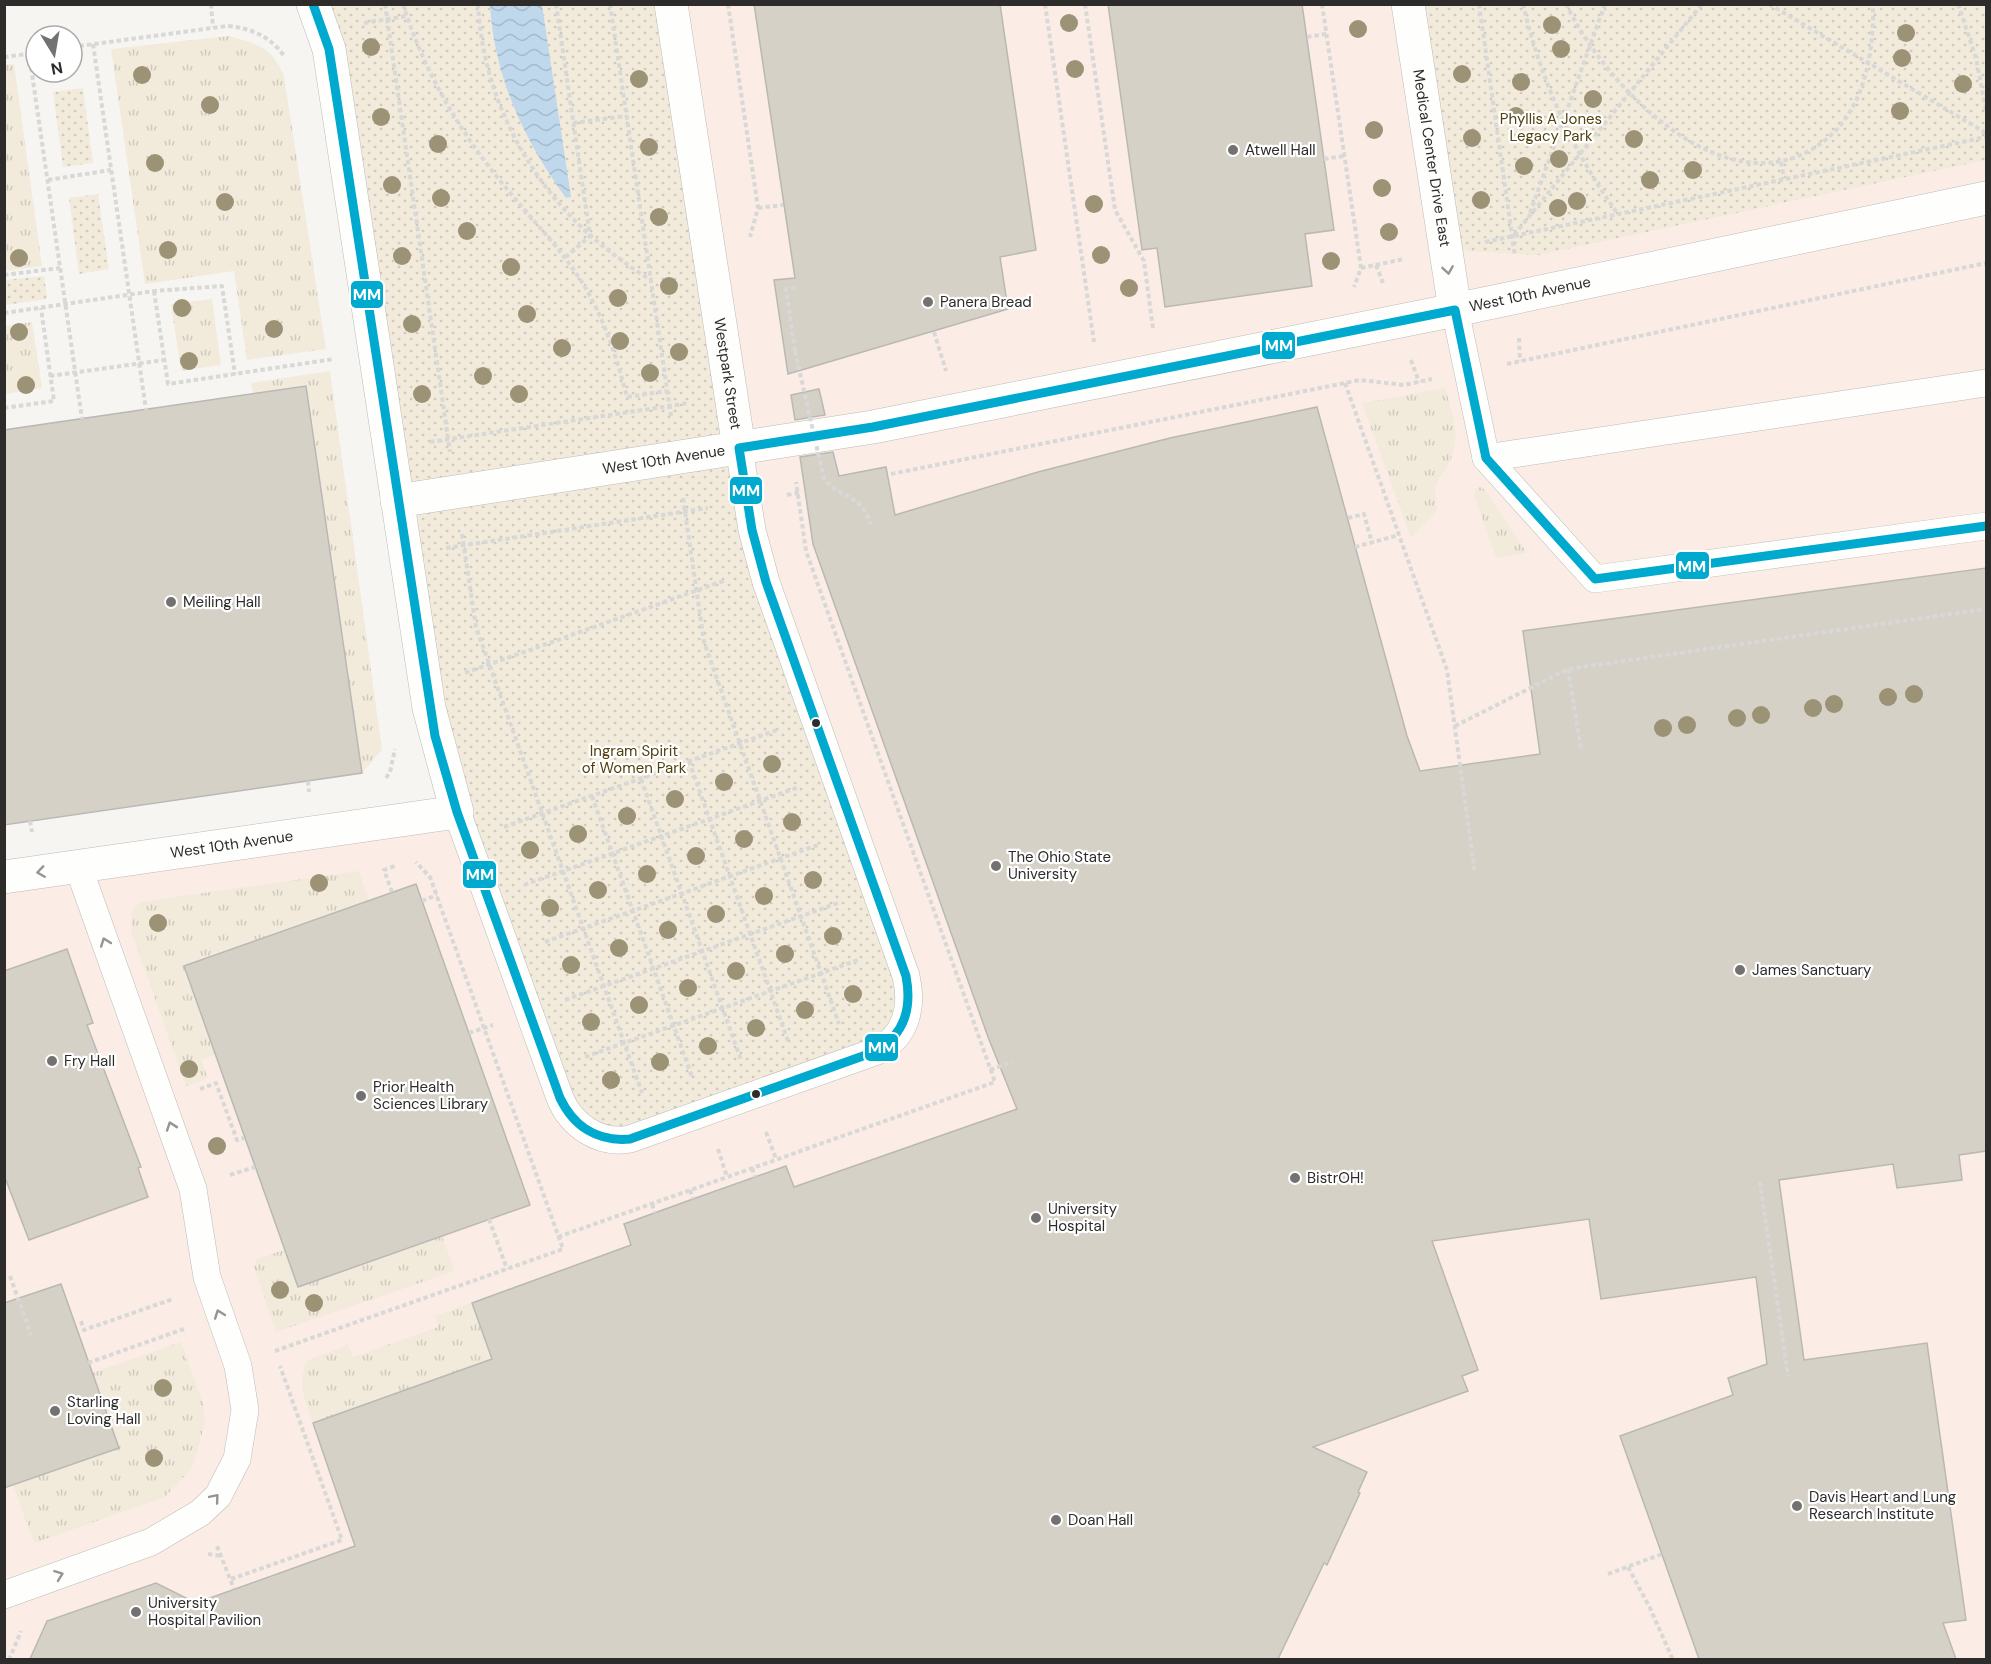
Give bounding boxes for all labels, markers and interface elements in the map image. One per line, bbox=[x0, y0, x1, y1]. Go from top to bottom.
north arrow bbox=[24, 24, 84, 84]
text: N bbox=[49, 57, 64, 80]
street label: Medical Center Drive East bbox=[1408, 68, 1455, 248]
park label: Phyllis A Jones Legacy Park bbox=[1500, 109, 1602, 146]
place label: Atwell Hall bbox=[1245, 140, 1316, 160]
marker: Atwell Hall bbox=[1226, 143, 1240, 157]
one-way arrow bbox=[1442, 265, 1454, 275]
street label: West 10th Avenue bbox=[1467, 272, 1593, 317]
line badge: MM bbox=[350, 280, 384, 309]
text: MM bbox=[353, 284, 381, 305]
place label: Panera Bread bbox=[940, 292, 1032, 312]
marker: Panera Bread bbox=[921, 295, 935, 309]
street label: Westpark Street bbox=[709, 317, 746, 431]
line badge: MM bbox=[1261, 331, 1296, 360]
text: MM bbox=[1265, 335, 1293, 356]
street label: West 10th Avenue bbox=[601, 440, 727, 479]
line badge: MM bbox=[729, 476, 763, 505]
text: MM bbox=[732, 480, 760, 501]
line badge: MM bbox=[1675, 551, 1710, 580]
text: MM bbox=[1678, 556, 1706, 577]
place label: Meiling Hall bbox=[183, 592, 261, 612]
marker: Meiling Hall bbox=[164, 595, 178, 609]
unlabelled marker bbox=[810, 717, 822, 729]
park label: Ingram Spirit of Women Park bbox=[582, 741, 687, 778]
street label: West 10th Avenue bbox=[169, 826, 294, 863]
place label: The Ohio State University bbox=[1008, 847, 1111, 884]
marker: The Ohio State University bbox=[989, 859, 1003, 873]
line badge: MM bbox=[462, 860, 497, 889]
text: MM bbox=[466, 864, 494, 885]
one-way arrow bbox=[37, 865, 46, 877]
one-way arrow bbox=[99, 938, 112, 948]
place label: James Sanctuary bbox=[1752, 960, 1872, 980]
marker: James Sanctuary bbox=[1733, 963, 1747, 977]
line badge: MM bbox=[864, 1033, 899, 1062]
text: MM bbox=[868, 1037, 896, 1058]
place label: Fry Hall bbox=[64, 1051, 115, 1071]
marker: Fry Hall bbox=[45, 1054, 59, 1068]
place label: Prior Health Sciences Library bbox=[373, 1077, 489, 1114]
unlabelled marker bbox=[750, 1088, 762, 1100]
marker: Prior Health Sciences Library bbox=[354, 1089, 368, 1103]
one-way arrow bbox=[165, 1121, 178, 1132]
place label: BistrOH! bbox=[1307, 1168, 1364, 1188]
marker: BistrOH! bbox=[1288, 1171, 1302, 1185]
place label: University Hospital bbox=[1048, 1199, 1118, 1236]
marker: University Hospital bbox=[1029, 1211, 1043, 1225]
one-way arrow bbox=[214, 1309, 227, 1320]
place label: Starling Loving Hall bbox=[67, 1392, 141, 1429]
marker: Starling Loving Hall bbox=[48, 1404, 62, 1418]
place label: Davis Heart and Lung Research Institute bbox=[1809, 1487, 1956, 1524]
one-way arrow bbox=[207, 1494, 218, 1505]
marker: Davis Heart and Lung Research Institute bbox=[1790, 1499, 1804, 1513]
place label: Doan Hall bbox=[1068, 1510, 1133, 1530]
marker: Doan Hall bbox=[1049, 1513, 1063, 1527]
one-way arrow bbox=[54, 1570, 64, 1583]
place label: University Hospital Pavilion bbox=[148, 1593, 261, 1630]
marker: University Hospital Pavilion bbox=[129, 1605, 143, 1619]

